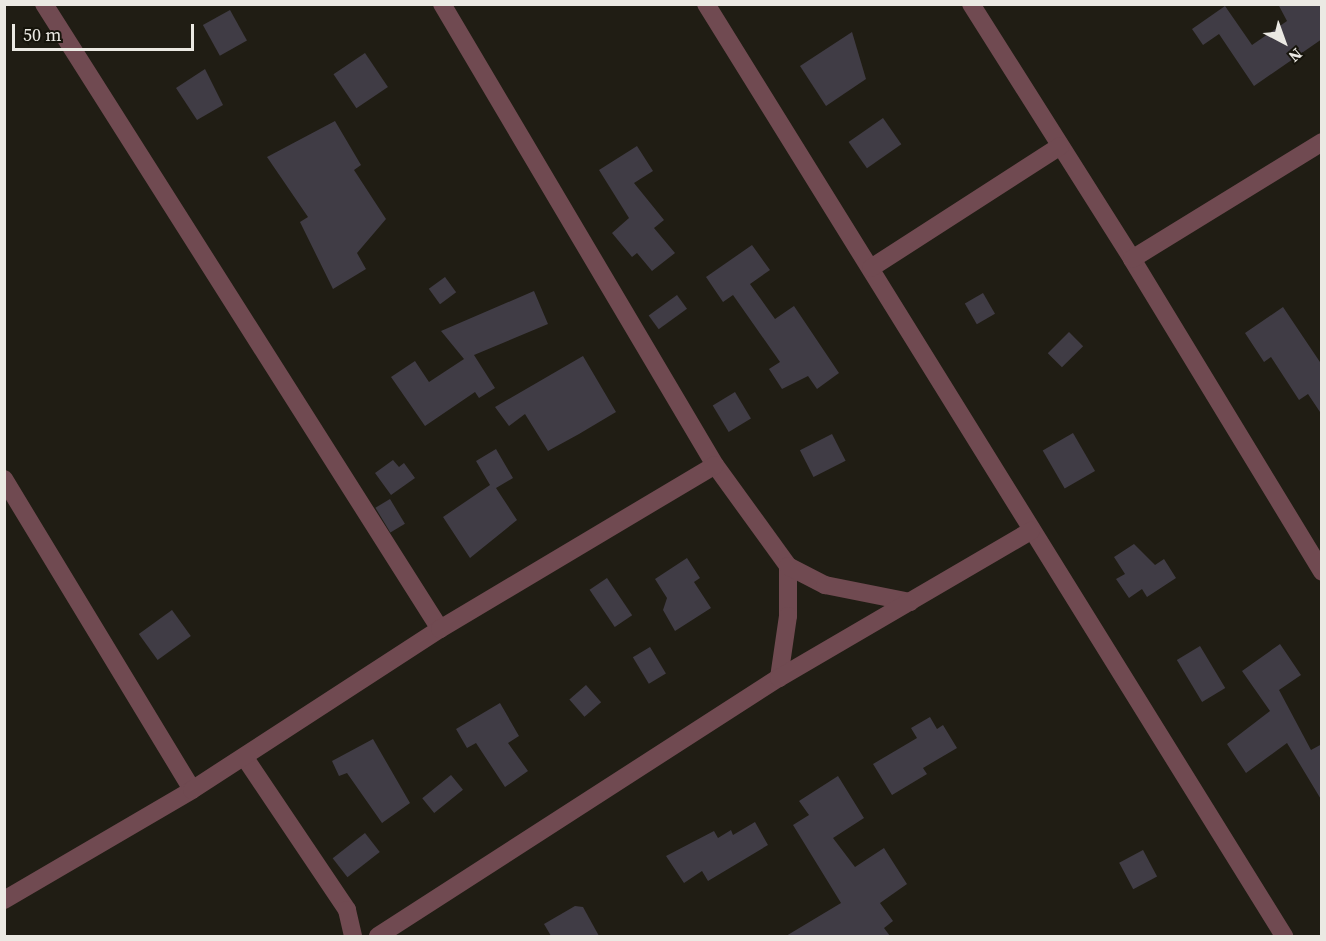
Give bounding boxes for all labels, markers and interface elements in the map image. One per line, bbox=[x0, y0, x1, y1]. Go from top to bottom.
scale bar bbox=[15, 12, 196, 50]
north arrow bbox=[1254, 12, 1314, 72]
text: 50 m bbox=[23, 22, 61, 47]
text: N bbox=[1284, 43, 1307, 68]

